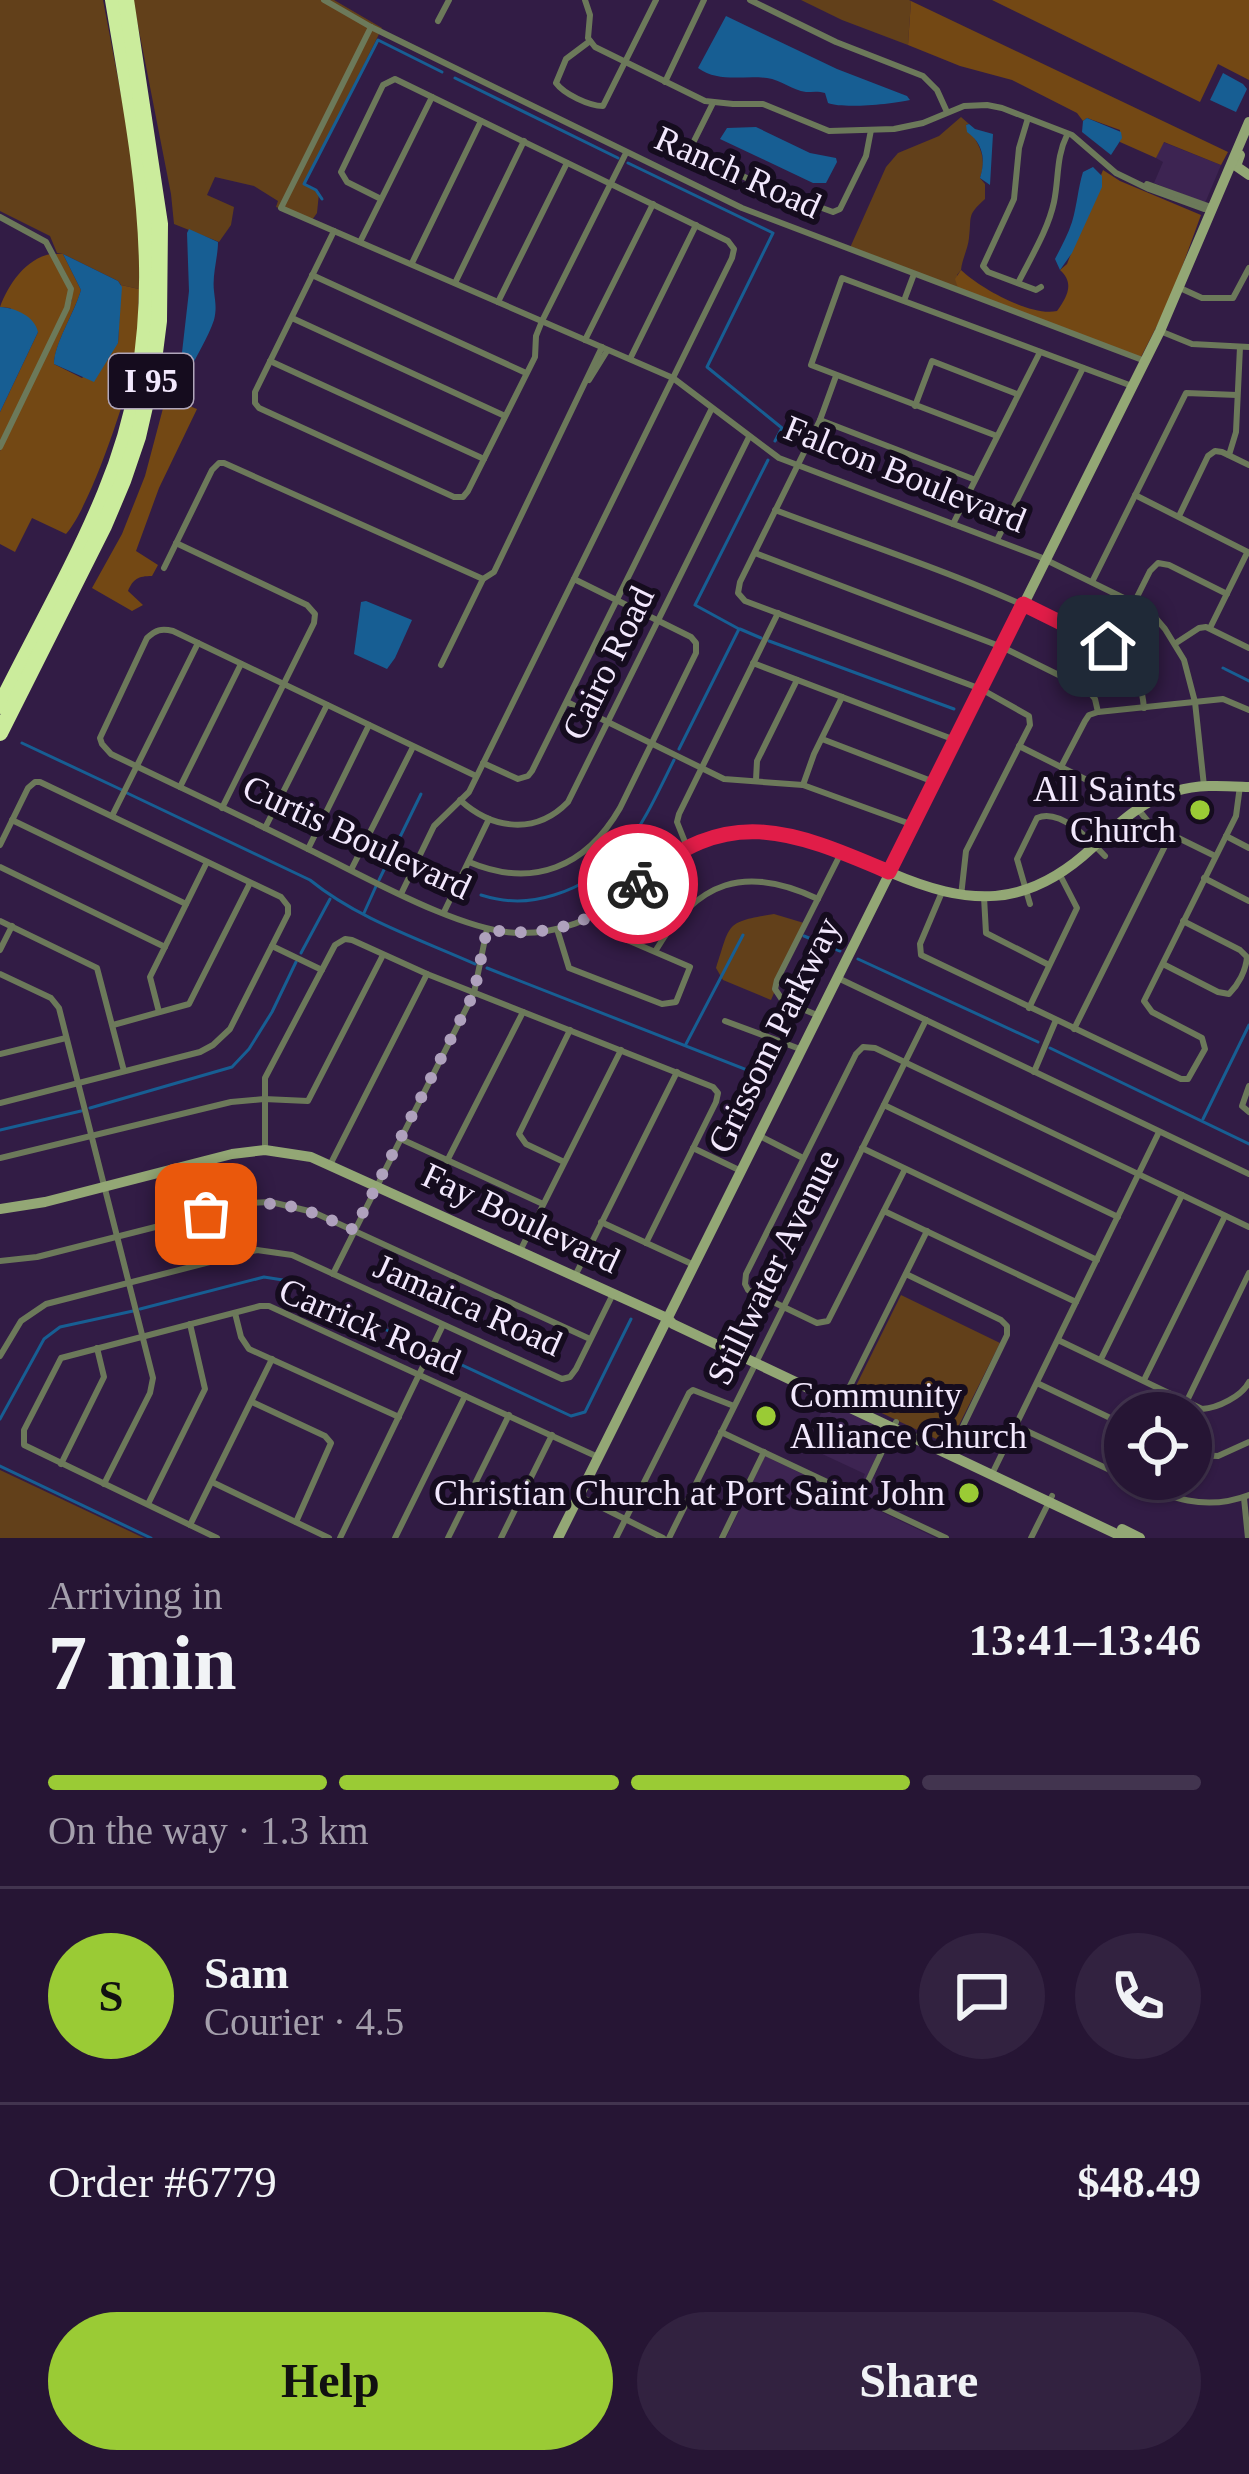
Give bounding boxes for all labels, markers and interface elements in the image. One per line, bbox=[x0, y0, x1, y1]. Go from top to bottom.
street label: Ranch Road bbox=[649, 118, 827, 226]
road number: I 95 bbox=[109, 354, 193, 408]
street label: Falcon Boulevard bbox=[778, 407, 1032, 541]
street label: Cairo Road bbox=[554, 580, 662, 746]
pin bbox=[1057, 595, 1159, 697]
icon: home bbox=[1075, 613, 1141, 679]
street label: Curtis Boulevard bbox=[237, 767, 477, 907]
place label: All Saints Church bbox=[1033, 769, 1176, 850]
marker: All Saints Church bbox=[1187, 797, 1213, 823]
courier bbox=[578, 824, 698, 944]
icon: bike bbox=[605, 851, 671, 917]
street label: Grissom Parkway bbox=[700, 911, 848, 1159]
street label: Stillwater Avenue bbox=[699, 1143, 847, 1391]
street label: Fay Boulevard bbox=[416, 1155, 626, 1281]
pin bbox=[155, 1163, 257, 1265]
icon: bag bbox=[173, 1181, 239, 1247]
street label: Jamaica Road bbox=[368, 1246, 568, 1364]
street label: Carrick Road bbox=[273, 1270, 467, 1382]
place label: Community Alliance Church bbox=[790, 1375, 1027, 1456]
map controls bbox=[1104, 1392, 1212, 1500]
button: locate bbox=[1104, 1392, 1212, 1500]
marker: Community Alliance Church bbox=[753, 1403, 779, 1429]
place label: Christian Church at Port Saint John bbox=[434, 1473, 945, 1513]
marker: Christian Church at Port Saint John bbox=[956, 1480, 982, 1506]
text: Arriving in bbox=[48, 1574, 222, 1617]
text: 13:41–13:46 bbox=[969, 1615, 1201, 1665]
text: 7 min bbox=[48, 1619, 237, 1706]
text: On the way · 1.3 km bbox=[48, 1809, 369, 1852]
button: chat bbox=[919, 1933, 1045, 2059]
button: phone bbox=[1075, 1933, 1201, 2059]
text: Sam bbox=[204, 1948, 289, 1998]
text: S bbox=[98, 1971, 124, 2021]
text: Courier · 4.5 bbox=[204, 2000, 404, 2043]
text: Order #6779 bbox=[48, 2157, 277, 2207]
text: $48.49 bbox=[1077, 2157, 1201, 2207]
button: Help bbox=[48, 2312, 613, 2450]
button: Share bbox=[637, 2312, 1201, 2450]

